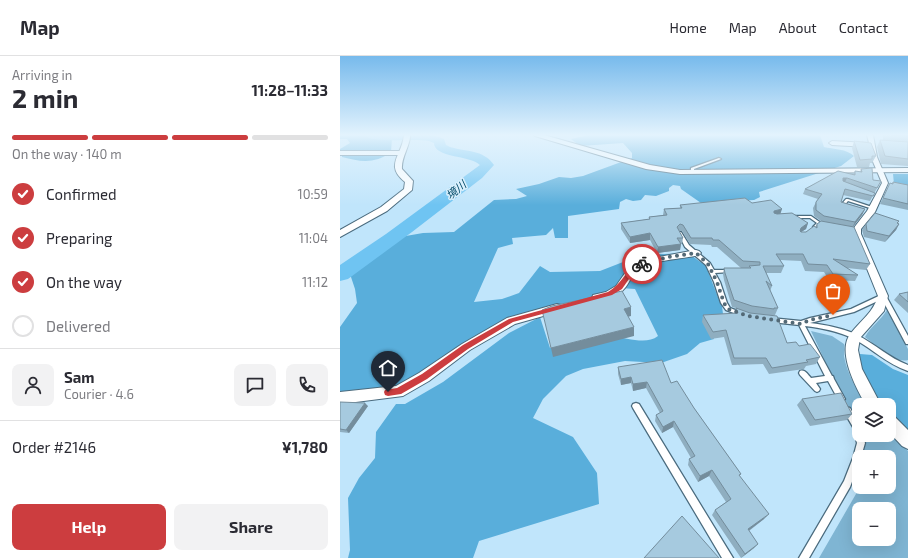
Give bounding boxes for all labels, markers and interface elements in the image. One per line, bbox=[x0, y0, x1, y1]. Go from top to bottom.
text: Map bbox=[20, 16, 60, 39]
text: Home bbox=[670, 19, 707, 36]
text: Map bbox=[729, 19, 757, 36]
text: About bbox=[779, 19, 817, 36]
text: Contact bbox=[839, 19, 888, 36]
text: Arriving in bbox=[12, 67, 72, 83]
text: 11:28–11:33 bbox=[251, 81, 328, 99]
text: 2 min bbox=[12, 82, 78, 113]
text: On the way · 140 m bbox=[12, 146, 122, 162]
water label: 境川 bbox=[443, 177, 469, 202]
icon: check bbox=[12, 183, 34, 205]
text: Confirmed bbox=[46, 185, 117, 203]
text: 10:59 bbox=[298, 186, 328, 202]
icon: check bbox=[12, 227, 34, 249]
text: Preparing bbox=[46, 229, 112, 247]
text: 11:04 bbox=[299, 230, 328, 246]
courier bbox=[622, 244, 662, 284]
icon: bike bbox=[631, 253, 653, 275]
icon: check bbox=[12, 271, 34, 293]
text: On the way bbox=[46, 273, 122, 291]
text: 11:12 bbox=[302, 274, 328, 290]
pin bbox=[816, 274, 850, 315]
icon: bag bbox=[822, 280, 844, 302]
text: Delivered bbox=[46, 317, 111, 335]
pin bbox=[371, 351, 405, 392]
icon: home bbox=[377, 357, 399, 379]
button: person bbox=[12, 364, 54, 406]
button: chat bbox=[234, 364, 276, 406]
button: phone bbox=[286, 364, 328, 406]
text: Sam bbox=[64, 368, 95, 386]
text: Courier · 4.6 bbox=[64, 386, 134, 402]
map controls bbox=[852, 398, 896, 546]
button: layers bbox=[852, 398, 896, 442]
text: Order #2146 bbox=[12, 438, 96, 456]
text: ¥1,780 bbox=[282, 438, 328, 456]
button: + bbox=[852, 450, 896, 494]
button: − bbox=[852, 502, 896, 546]
button: Help bbox=[12, 504, 166, 550]
button: Share bbox=[174, 504, 328, 550]

